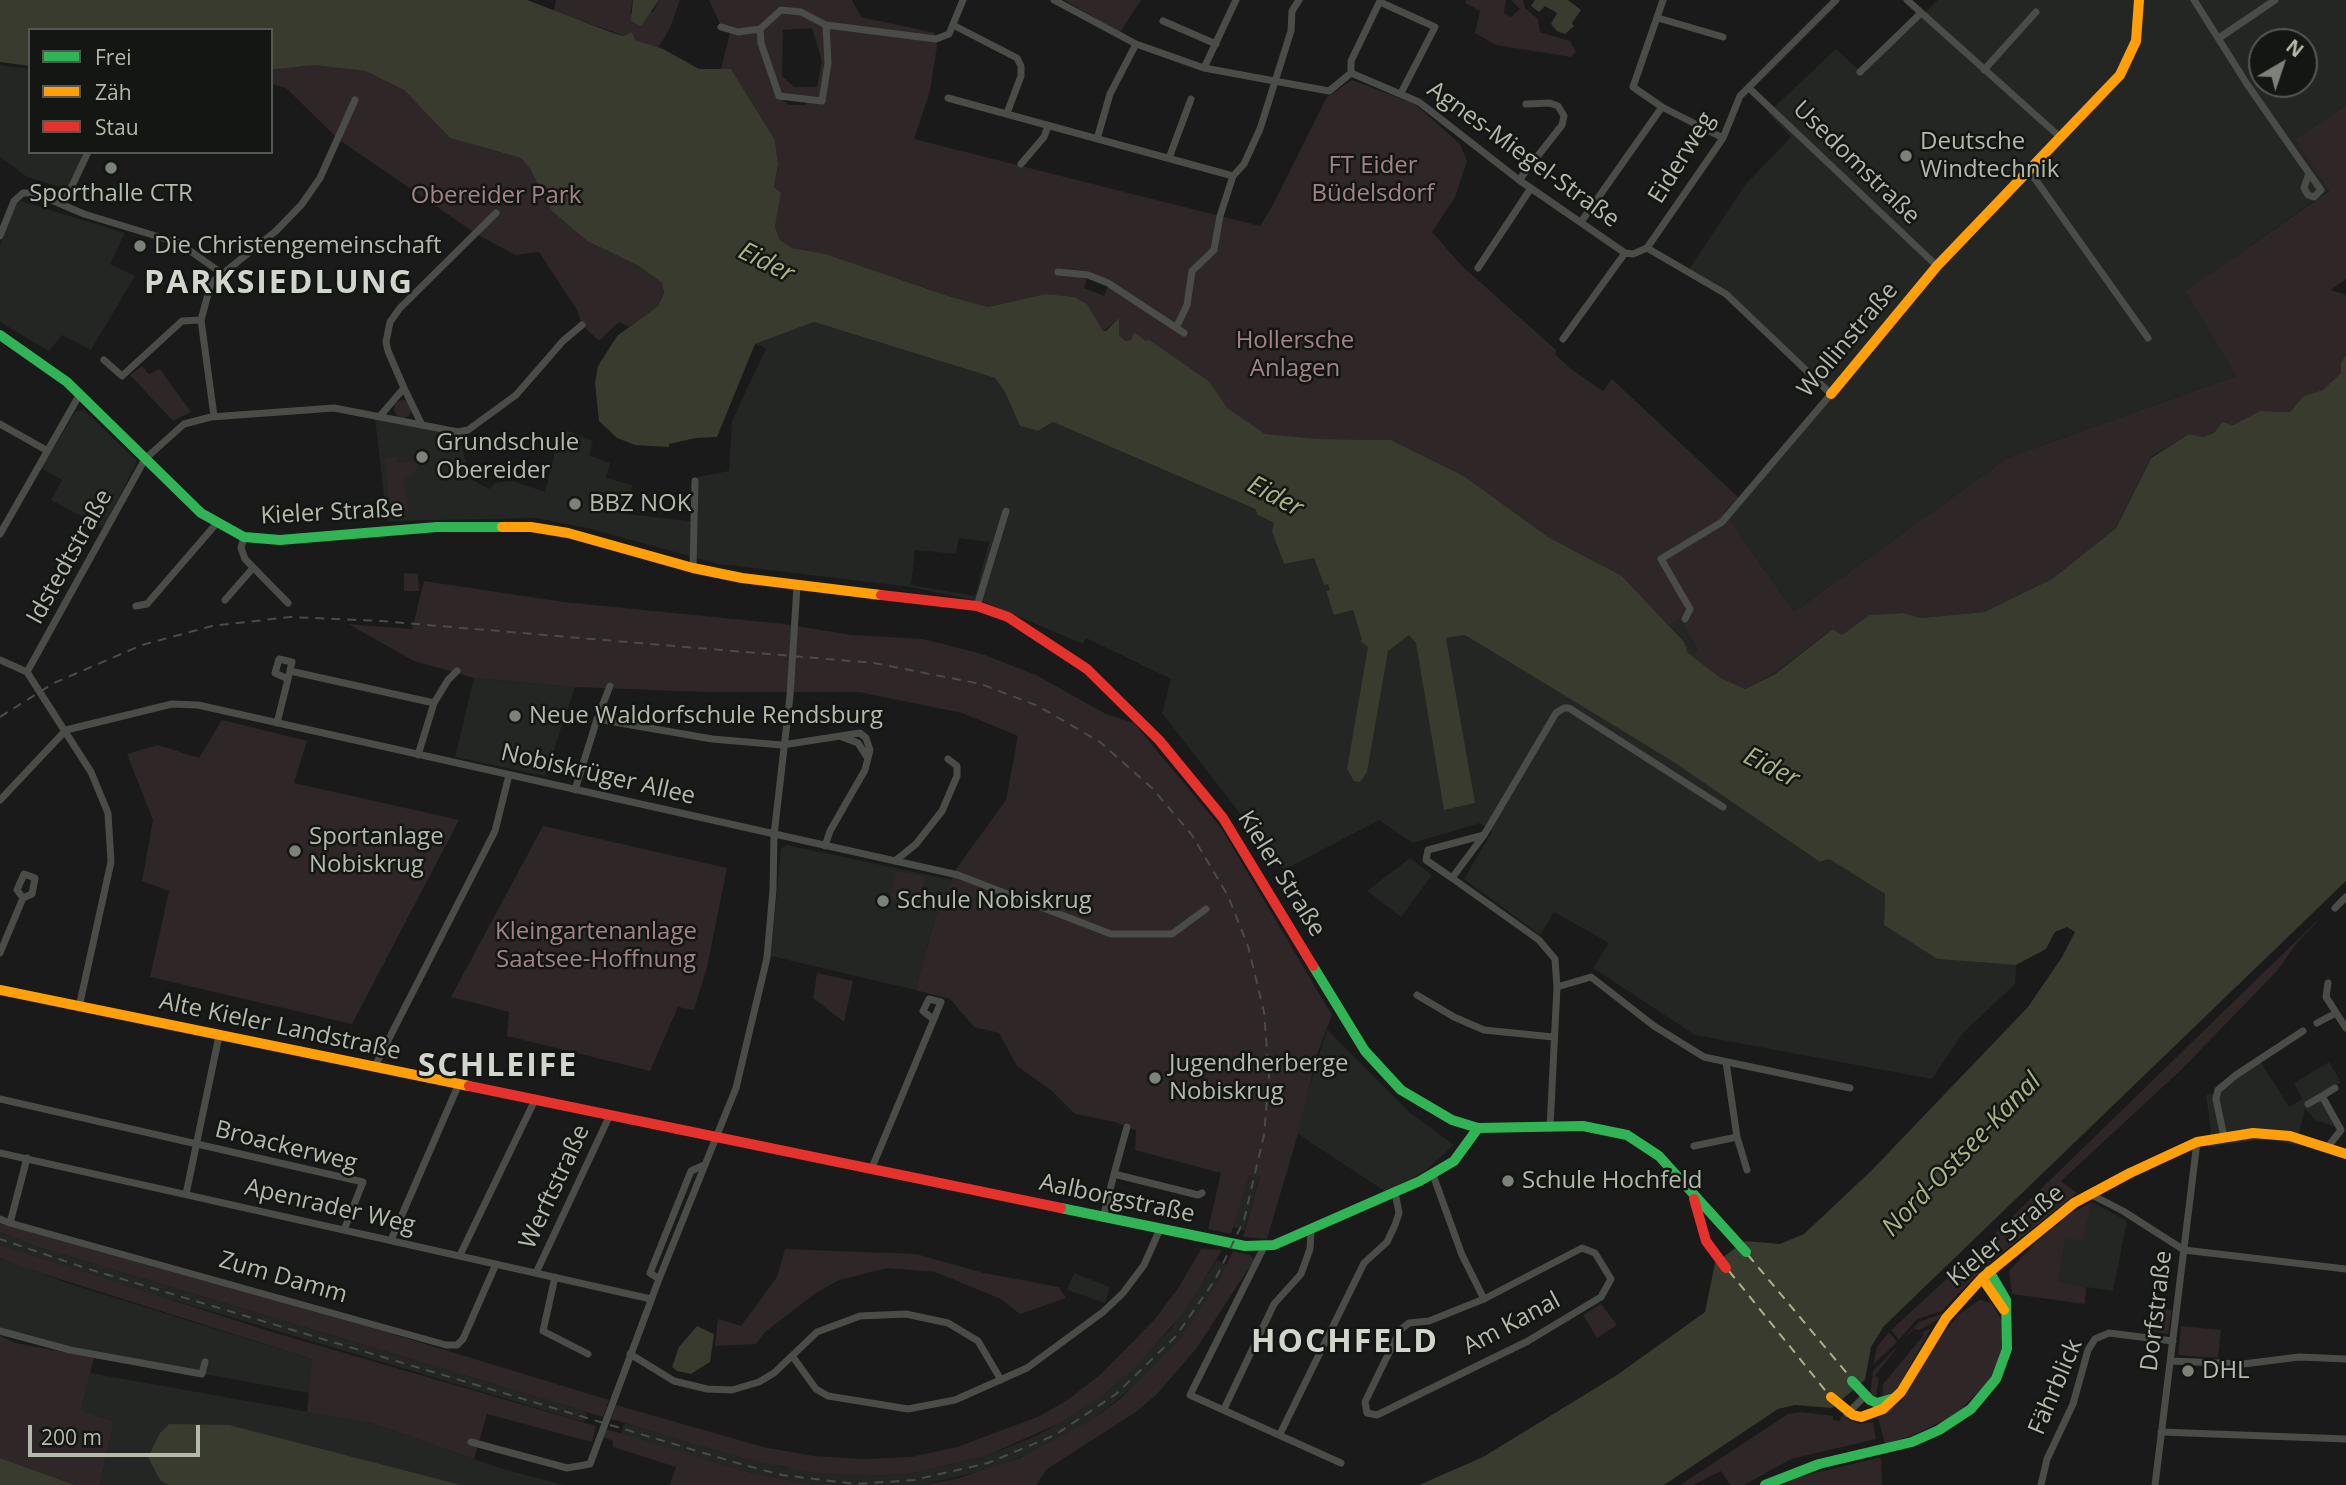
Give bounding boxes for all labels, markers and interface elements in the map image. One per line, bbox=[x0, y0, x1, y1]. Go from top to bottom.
legend bbox=[28, 28, 273, 154]
north arrow bbox=[2248, 28, 2318, 98]
text: N bbox=[2281, 33, 2309, 63]
text: Frei bbox=[95, 43, 132, 71]
street label: Agnes-Miegel-Straße bbox=[1421, 76, 1625, 234]
text: Zäh bbox=[95, 78, 132, 106]
street label: Usedomstraße bbox=[1787, 95, 1925, 231]
street label: Eiderweg bbox=[1643, 107, 1721, 209]
text: Stau bbox=[95, 113, 139, 141]
place label: Deutsche Windtechnik bbox=[1920, 128, 2059, 184]
marker: Deutsche Windtechnik bbox=[1898, 148, 1914, 164]
park label: FT Eider Büdelsdorf bbox=[1312, 152, 1434, 208]
marker: Sporthalle CTR bbox=[103, 160, 119, 176]
place label: Sporthalle CTR bbox=[29, 180, 193, 208]
park label: Obereider Park bbox=[411, 182, 581, 210]
place label: Die Christengemeinschaft bbox=[154, 232, 442, 260]
water label: Eider bbox=[733, 236, 799, 290]
marker: Die Christengemeinschaft bbox=[132, 238, 148, 254]
district label: PARKSIEDLUNG bbox=[146, 265, 412, 303]
street label: Wollinstraße bbox=[1792, 277, 1904, 403]
park label: Hollersche Anlagen bbox=[1236, 327, 1354, 383]
place label: Grundschule Obereider bbox=[436, 429, 579, 485]
marker: Grundschule Obereider bbox=[414, 449, 430, 465]
water label: Eider bbox=[1242, 470, 1308, 524]
street label: Idstedtstraße bbox=[21, 485, 119, 629]
place label: BBZ NOK bbox=[589, 490, 691, 518]
street label: Kieler Straße bbox=[260, 495, 404, 531]
marker: BBZ NOK bbox=[567, 496, 583, 512]
place label: Neue Waldorfschule Rendsburg bbox=[529, 702, 883, 730]
marker: Neue Waldorfschule Rendsburg bbox=[507, 708, 523, 724]
street label: Nobiskrüger Allee bbox=[498, 739, 698, 811]
water label: Eider bbox=[1738, 741, 1804, 795]
street label: Kieler Straße bbox=[1231, 806, 1331, 942]
place label: Sportanlage Nobiskrug bbox=[309, 823, 444, 879]
marker: Sportanlage Nobiskrug bbox=[287, 843, 303, 859]
place label: Schule Nobiskrug bbox=[897, 887, 1092, 915]
marker: Schule Nobiskrug bbox=[875, 893, 891, 909]
park label: Kleingartenanlage Saatsee-Hoffnung bbox=[495, 918, 697, 974]
street label: Alte Kieler Landstraße bbox=[157, 987, 403, 1067]
district label: SCHLEIFE bbox=[419, 1048, 577, 1086]
place label: Jugendherberge Nobiskrug bbox=[1169, 1050, 1349, 1106]
water label: Nord-Ostsee-Kanal bbox=[1876, 1067, 2048, 1243]
marker: Jugendherberge Nobiskrug bbox=[1147, 1070, 1163, 1086]
street label: Broackerweg bbox=[212, 1115, 360, 1179]
street label: Werftstraße bbox=[514, 1120, 596, 1254]
place label: Schule Hochfeld bbox=[1522, 1167, 1703, 1195]
street label: Aalborgstraße bbox=[1037, 1168, 1197, 1230]
street label: Apenrader Weg bbox=[242, 1173, 418, 1241]
marker: Schule Hochfeld bbox=[1500, 1173, 1516, 1189]
street label: Kieler Straße bbox=[1942, 1179, 2070, 1293]
street label: Zum Damm bbox=[216, 1246, 350, 1310]
street label: Dorfstraße bbox=[2135, 1249, 2179, 1373]
street label: Am Kanal bbox=[1459, 1286, 1565, 1362]
district label: HOCHFELD bbox=[1252, 1324, 1438, 1362]
street label: Fährblick bbox=[2023, 1335, 2089, 1439]
place label: DHL bbox=[2202, 1357, 2250, 1385]
marker: DHL bbox=[2180, 1363, 2196, 1379]
scale bar bbox=[32, 1412, 203, 1456]
text: 200 m bbox=[41, 1423, 102, 1451]

